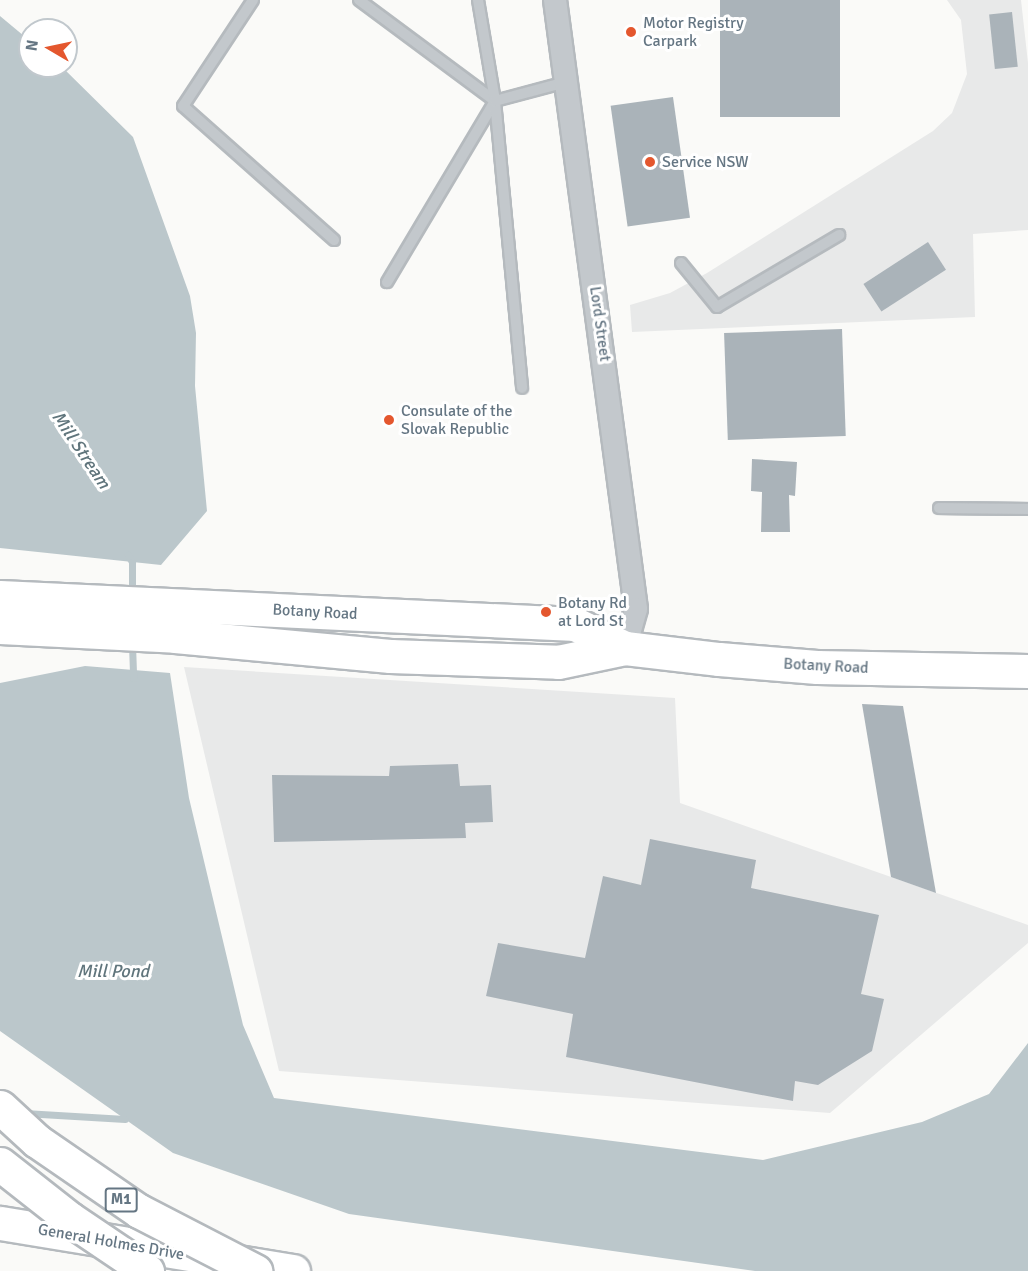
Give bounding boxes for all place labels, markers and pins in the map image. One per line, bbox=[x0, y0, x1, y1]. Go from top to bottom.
place label: Motor Registry Carpark bbox=[643, 13, 744, 51]
marker: Motor Registry Carpark bbox=[624, 25, 638, 39]
place label: Service NSW bbox=[662, 152, 749, 172]
marker: Service NSW bbox=[643, 155, 657, 169]
place label: Consulate of the Slovak Republic bbox=[401, 401, 512, 439]
marker: Consulate of the Slovak Republic bbox=[382, 413, 396, 427]
place label: Botany Rd at Lord St bbox=[558, 593, 627, 631]
marker: Botany Rd at Lord St bbox=[539, 605, 553, 619]

